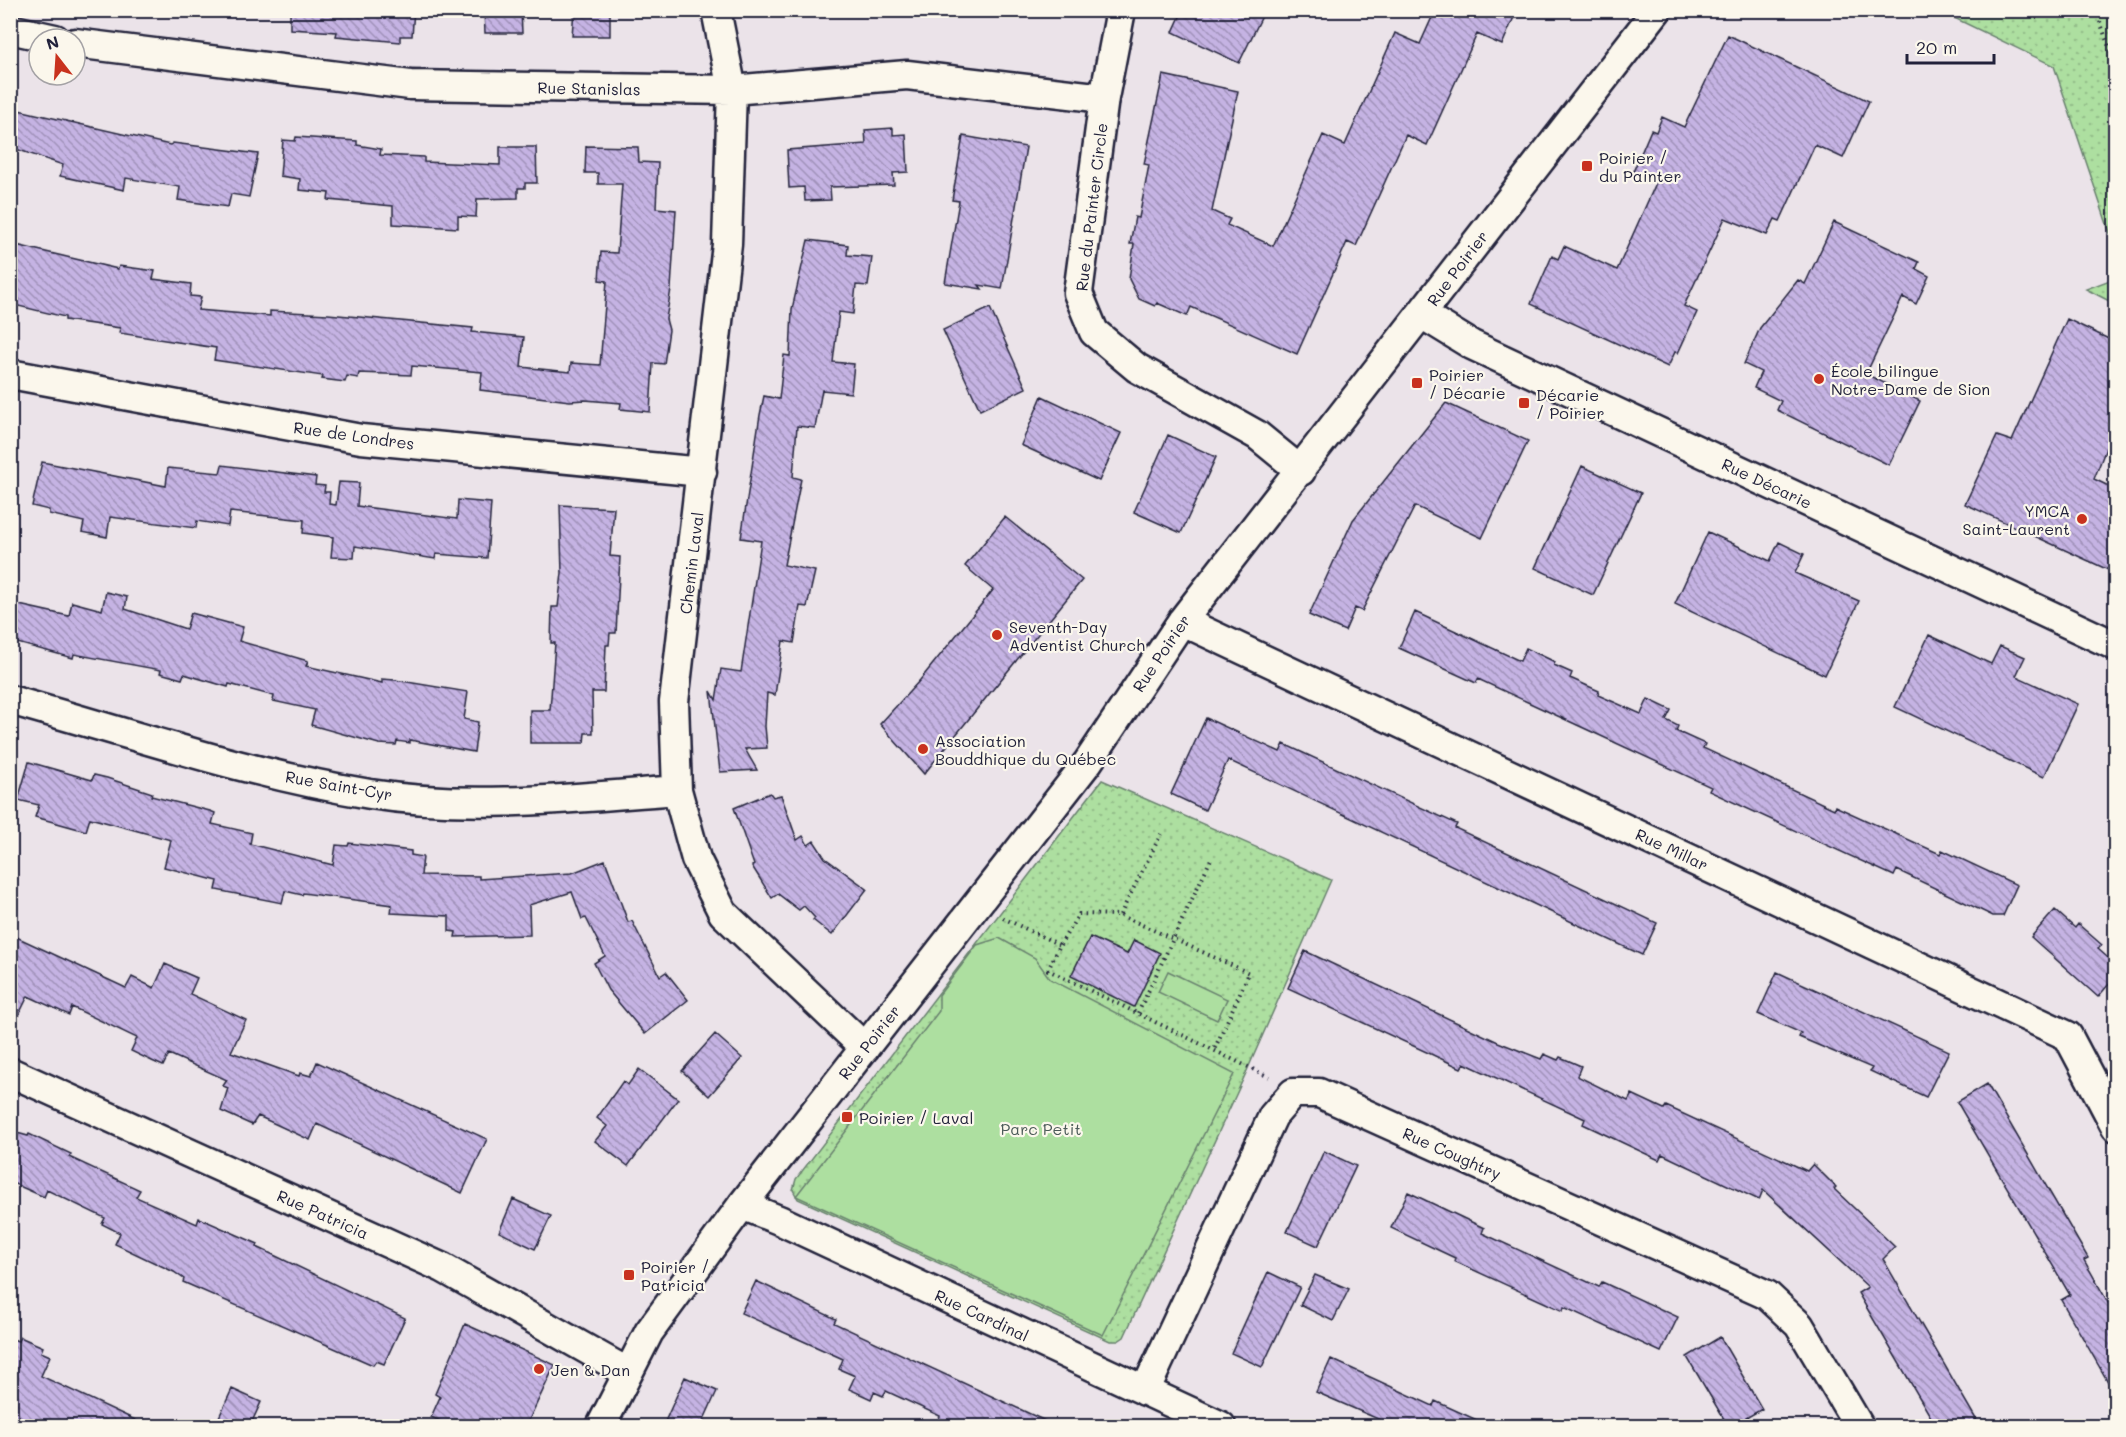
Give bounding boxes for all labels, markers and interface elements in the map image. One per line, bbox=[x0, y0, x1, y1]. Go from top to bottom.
north arrow bbox=[27, 27, 87, 87]
scale bar bbox=[1907, 27, 1994, 65]
text: N bbox=[44, 30, 61, 54]
text: 20 m bbox=[1916, 35, 1957, 59]
street label: Rue Stanislas bbox=[537, 77, 641, 99]
street label: Rue du Painter Circle bbox=[1070, 122, 1112, 292]
place label: Poirier / du Painter bbox=[1599, 147, 1682, 186]
marker: Poirier / du Painter bbox=[1580, 159, 1594, 173]
street label: Rue Poirier bbox=[1422, 226, 1492, 310]
place label: École bilingue Notre-Dame de Sion bbox=[1831, 360, 1990, 399]
place label: Poirier / Décarie bbox=[1429, 364, 1506, 403]
marker: École bilingue Notre-Dame de Sion bbox=[1812, 372, 1826, 386]
marker: Poirier / Décarie bbox=[1410, 376, 1424, 390]
place label: Décarie / Poirier bbox=[1536, 384, 1605, 423]
marker: Décarie / Poirier bbox=[1517, 396, 1531, 410]
street label: Rue de Londres bbox=[292, 416, 416, 454]
street label: Rue Décarie bbox=[1719, 453, 1815, 513]
place label: YMCA Saint-Laurent bbox=[1962, 500, 2070, 539]
street label: Chemin Laval bbox=[674, 511, 708, 615]
marker: YMCA Saint-Laurent bbox=[2075, 512, 2089, 526]
street label: Rue Poirier bbox=[1127, 610, 1195, 696]
place label: Seventh-Day Adventist Church bbox=[1009, 616, 1145, 655]
marker: Seventh-Day Adventist Church bbox=[990, 628, 1004, 642]
place label: Association Bouddhique du Québec bbox=[935, 730, 1116, 769]
marker: Association Bouddhique du Québec bbox=[916, 742, 930, 756]
street label: Rue Saint-Cyr bbox=[284, 765, 394, 805]
street label: Rue Millar bbox=[1632, 823, 1712, 875]
street label: Rue Poirier bbox=[833, 1000, 905, 1084]
place label: Poirier / Laval bbox=[859, 1107, 974, 1128]
marker: Poirier / Laval bbox=[840, 1110, 854, 1124]
park label: Parc Petit bbox=[1001, 1118, 1081, 1139]
street label: Rue Coughtry bbox=[1400, 1122, 1504, 1184]
street label: Rue Patricia bbox=[274, 1184, 372, 1244]
place label: Poirier / Patricia bbox=[641, 1256, 710, 1295]
marker: Poirier / Patricia bbox=[622, 1268, 636, 1282]
street label: Rue Cardinal bbox=[932, 1284, 1032, 1346]
place label: Jen & Dan bbox=[551, 1359, 630, 1380]
marker: Jen & Dan bbox=[532, 1362, 546, 1376]

